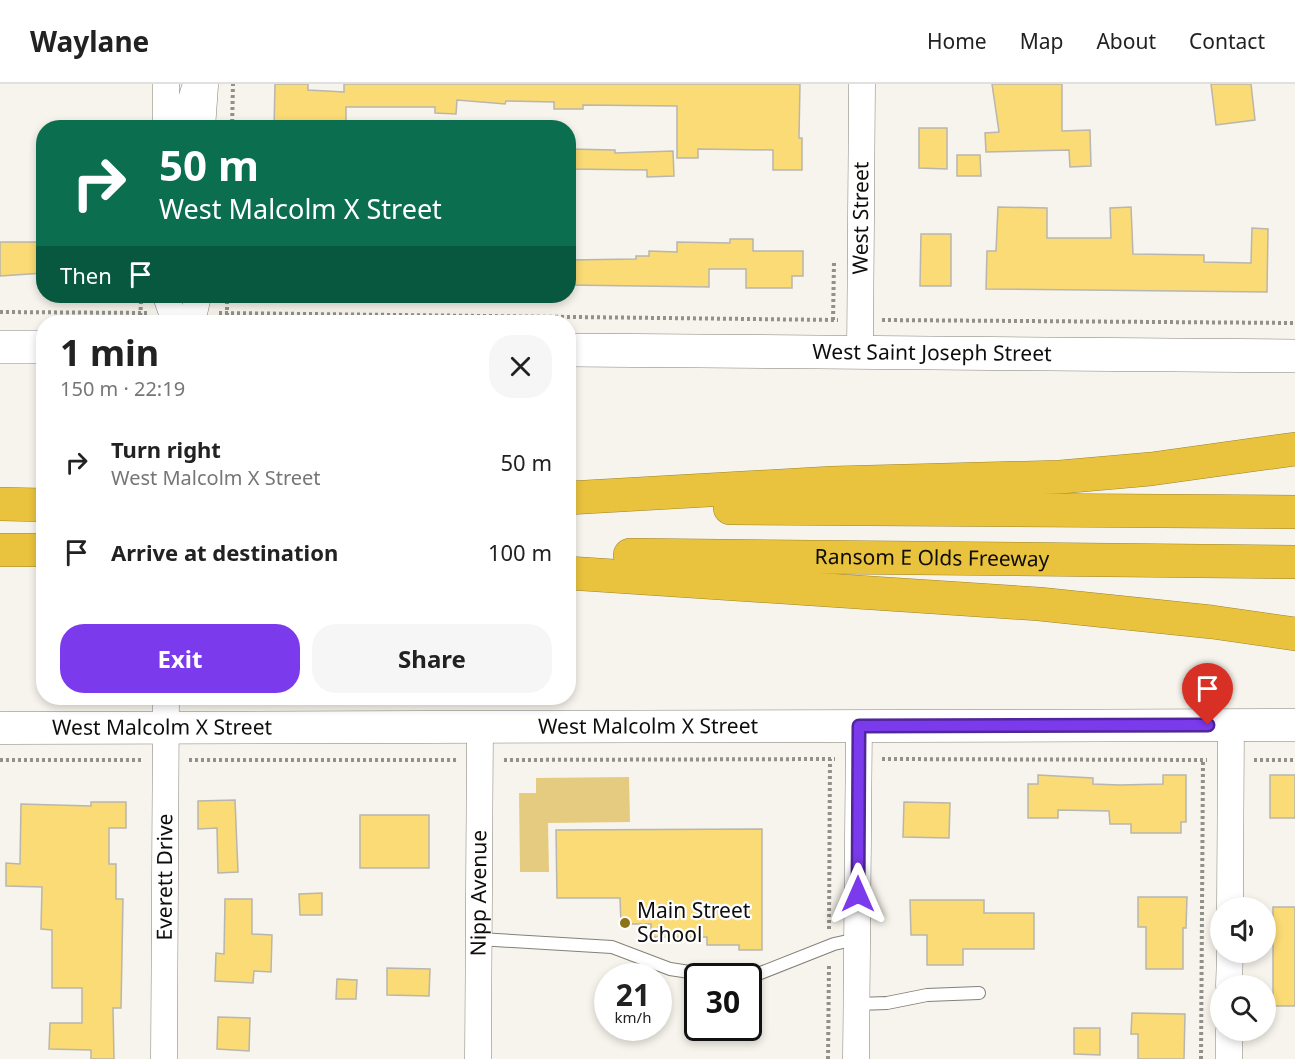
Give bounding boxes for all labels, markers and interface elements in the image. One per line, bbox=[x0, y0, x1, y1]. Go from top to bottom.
text: Waylane bbox=[30, 22, 149, 60]
text: Home bbox=[927, 27, 987, 55]
text: Map bbox=[1020, 27, 1063, 55]
text: About bbox=[1096, 27, 1156, 55]
text: Contact bbox=[1189, 27, 1265, 55]
text: 50 m bbox=[159, 136, 259, 193]
icon: right bbox=[60, 144, 138, 222]
street label: West Street bbox=[846, 161, 874, 275]
text: West Malcolm X Street bbox=[159, 190, 442, 227]
icon: arrive bbox=[124, 258, 157, 291]
text: Then bbox=[60, 260, 112, 290]
text: 1 min bbox=[60, 328, 159, 377]
button: close bbox=[489, 335, 552, 398]
street label: West Saint Joseph Street bbox=[812, 337, 1052, 367]
text: 150 m · 22:19 bbox=[60, 375, 185, 402]
text: Turn right bbox=[111, 434, 221, 464]
icon: right bbox=[60, 446, 93, 479]
text: 50 m bbox=[501, 447, 552, 477]
text: West Malcolm X Street bbox=[111, 464, 321, 491]
icon: arrive bbox=[60, 536, 93, 569]
text: Arrive at destination bbox=[111, 537, 338, 567]
text: 100 m bbox=[488, 537, 552, 567]
street label: Ransom E Olds Freeway bbox=[815, 542, 1050, 572]
button: Exit bbox=[60, 624, 300, 693]
button: Share bbox=[312, 624, 552, 693]
pin bbox=[1182, 663, 1233, 725]
icon: arrive bbox=[1191, 672, 1224, 705]
street label: West Malcolm X Street bbox=[538, 711, 759, 740]
street label: West Malcolm X Street bbox=[52, 712, 273, 741]
street label: Everett Drive bbox=[150, 813, 178, 941]
street label: Nipp Avenue bbox=[464, 830, 492, 956]
position arrow bbox=[826, 862, 890, 926]
place label: Main Street School bbox=[637, 896, 751, 948]
map controls bbox=[1210, 897, 1276, 1041]
button: sound bbox=[1210, 897, 1276, 963]
marker: Main Street School bbox=[618, 916, 632, 930]
speed limit sign: 30 bbox=[684, 963, 762, 1041]
text: 21 bbox=[616, 974, 650, 1015]
button: search bbox=[1210, 975, 1276, 1041]
text: km/h bbox=[615, 1007, 651, 1027]

